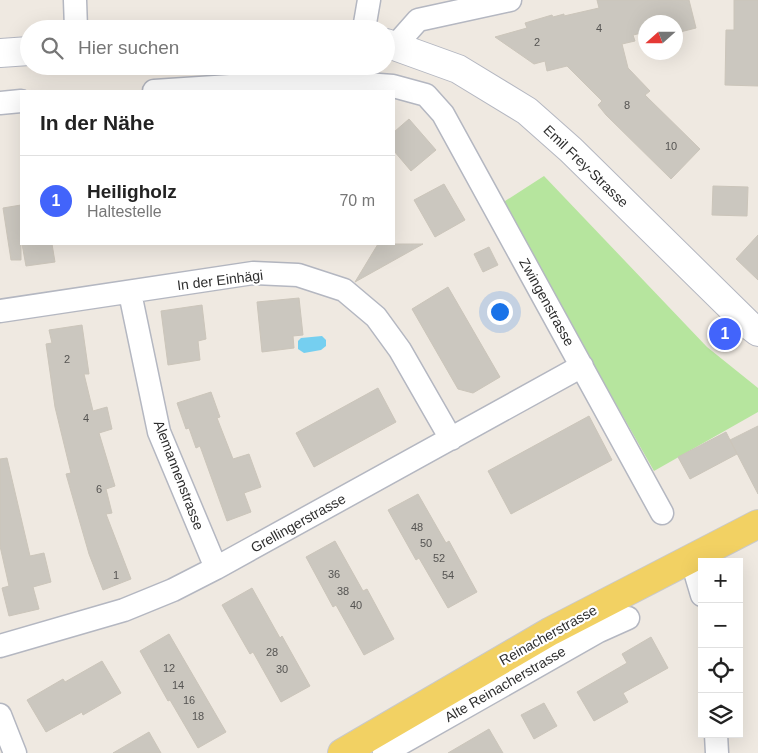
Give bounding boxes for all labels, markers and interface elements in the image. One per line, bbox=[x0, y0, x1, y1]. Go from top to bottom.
north arrow bbox=[638, 15, 683, 60]
search box bbox=[20, 20, 395, 75]
house number: 4 bbox=[596, 22, 602, 34]
icon: search bbox=[38, 34, 66, 62]
house number: 2 bbox=[534, 36, 540, 48]
text: Hier suchen bbox=[78, 37, 179, 58]
house number: 8 bbox=[624, 99, 630, 111]
text: In der Nähe bbox=[40, 111, 154, 134]
street label: Emil Frey-Strasse bbox=[540, 122, 632, 211]
house number: 10 bbox=[665, 140, 677, 152]
text: Heiligholz bbox=[87, 181, 177, 202]
text: 1 bbox=[52, 192, 60, 209]
text: 70 m bbox=[339, 192, 375, 209]
text: Haltestelle bbox=[87, 203, 162, 220]
street label: Zwingenstrasse bbox=[516, 255, 578, 349]
street label: In der Einhägi bbox=[176, 267, 264, 293]
your location bbox=[487, 299, 513, 325]
pin: 1 bbox=[709, 315, 741, 353]
house number: 2 bbox=[64, 353, 70, 365]
house number: 4 bbox=[83, 412, 89, 424]
street label: Alemannenstrasse bbox=[151, 418, 207, 532]
house number: 6 bbox=[96, 483, 102, 495]
street label: Grellingerstrasse bbox=[248, 490, 348, 556]
house number: 48 bbox=[411, 521, 423, 533]
house number: 50 bbox=[420, 537, 432, 549]
house number: 52 bbox=[433, 552, 445, 564]
map controls bbox=[698, 558, 743, 738]
button: + bbox=[698, 558, 743, 603]
house number: 36 bbox=[328, 568, 340, 580]
house number: 1 bbox=[113, 569, 119, 581]
house number: 54 bbox=[442, 569, 454, 581]
house number: 38 bbox=[337, 585, 349, 597]
house number: 40 bbox=[350, 599, 362, 611]
street label: Reinacherstrasse bbox=[496, 601, 600, 668]
button: − bbox=[698, 603, 743, 648]
street label: Alte Reinacherstrasse bbox=[442, 643, 568, 725]
house number: 28 bbox=[266, 646, 278, 658]
button: locate bbox=[698, 648, 743, 693]
house number: 12 bbox=[163, 662, 175, 674]
house number: 30 bbox=[276, 663, 288, 675]
house number: 14 bbox=[172, 679, 184, 691]
button: layers bbox=[698, 693, 743, 738]
house number: 16 bbox=[183, 694, 195, 706]
house number: 18 bbox=[192, 710, 204, 722]

